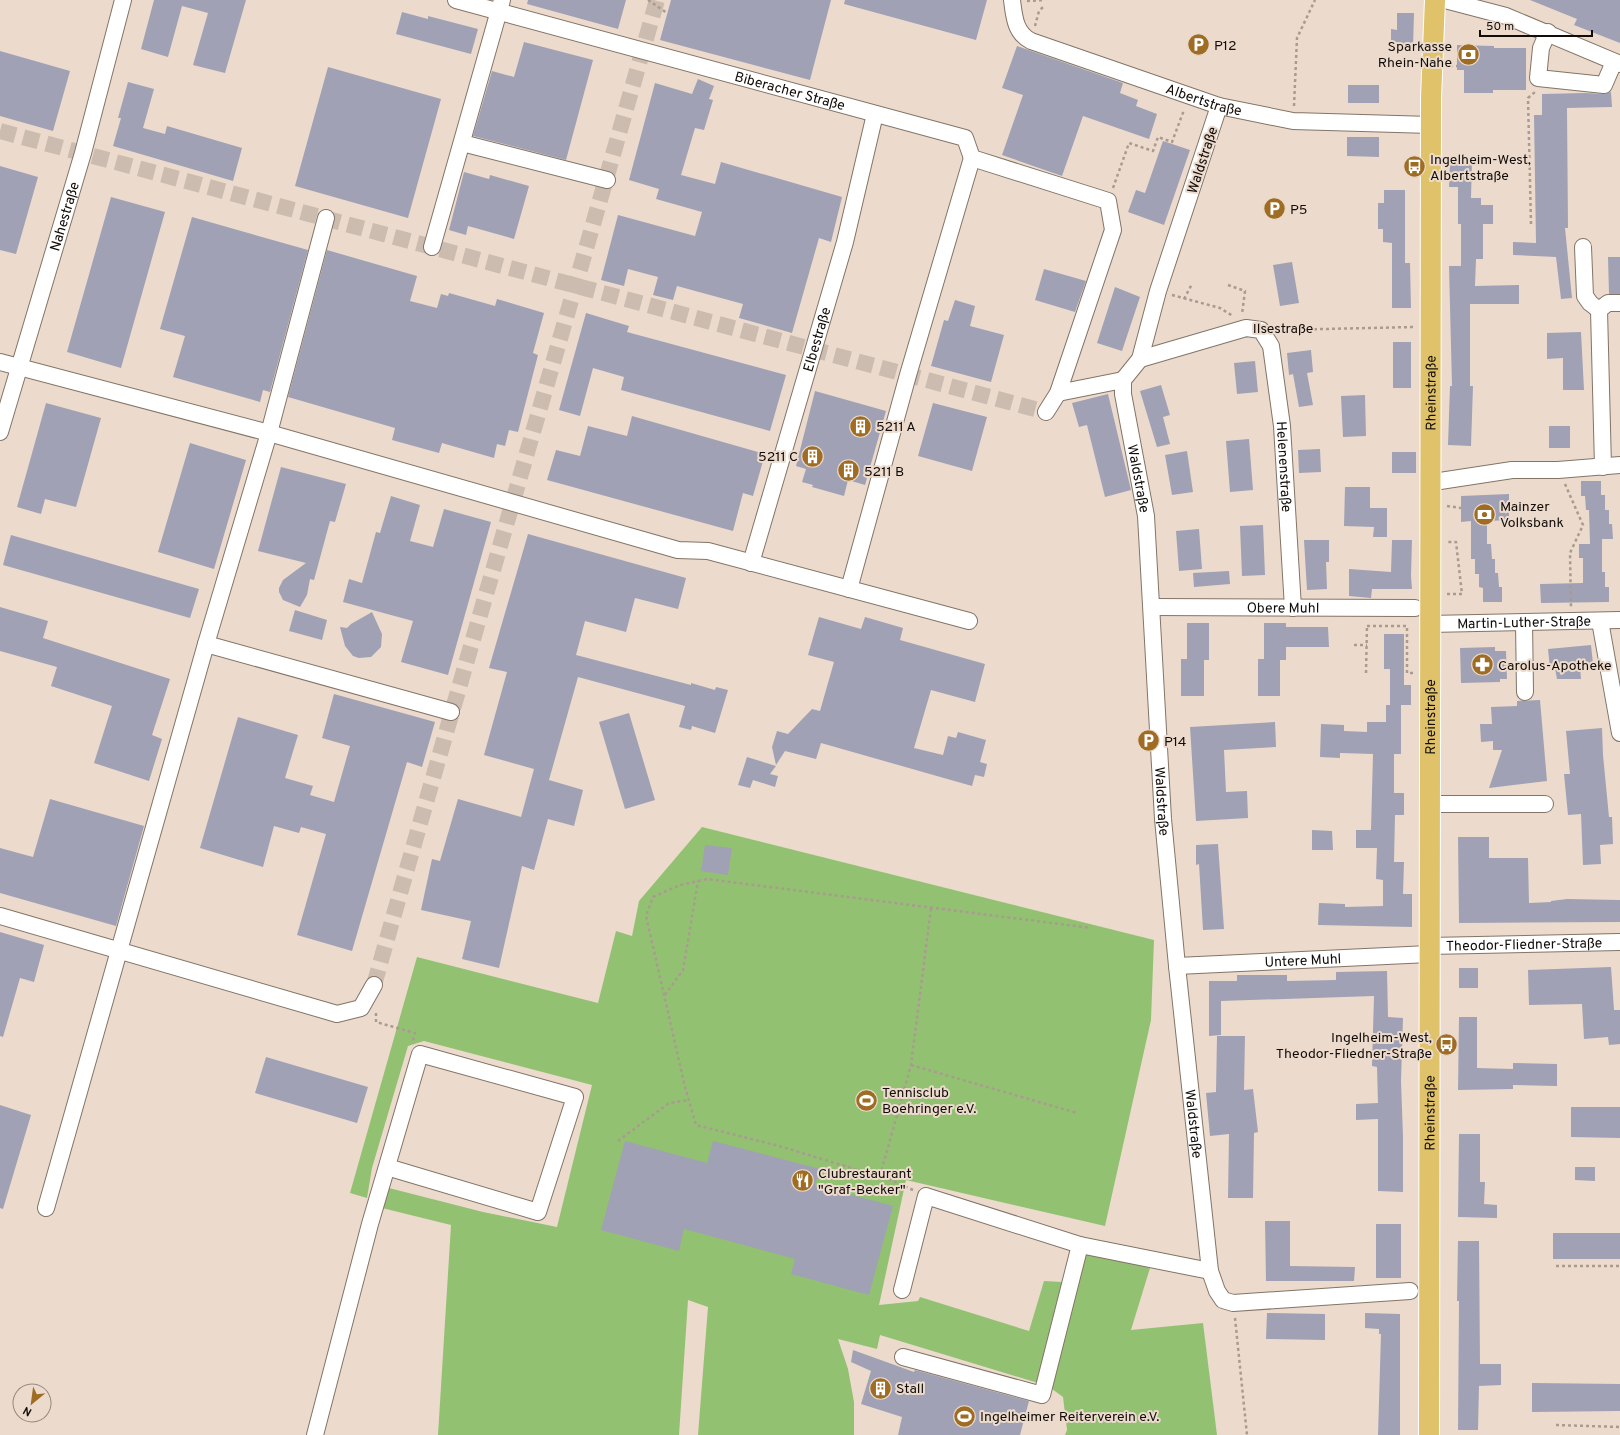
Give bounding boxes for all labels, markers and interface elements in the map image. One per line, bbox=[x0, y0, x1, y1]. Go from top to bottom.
scale bar bbox=[1480, 12, 1592, 38]
text: 50 m bbox=[1486, 19, 1514, 35]
parking icon: P12 bbox=[1186, 32, 1212, 58]
place label: P12 bbox=[1214, 38, 1237, 55]
place label: Sparkasse Rhein-Nahe bbox=[1378, 39, 1452, 72]
bank icon: Sparkasse Rhein-Nahe bbox=[1455, 41, 1481, 67]
street label: Biberacher Straße bbox=[732, 69, 847, 115]
street label: Albertstraße bbox=[1163, 81, 1243, 120]
street label: Waldstraße bbox=[1185, 125, 1222, 196]
place label: Ingelheim-West, Albertstraße bbox=[1430, 152, 1531, 185]
bus stop icon: Ingelheim-West, Albertstraße bbox=[1402, 154, 1428, 180]
street label: Nahestraße bbox=[47, 180, 84, 253]
parking icon: P5 bbox=[1261, 196, 1287, 222]
place label: P5 bbox=[1290, 202, 1308, 219]
street label: Elbestraße bbox=[800, 305, 835, 374]
street label: Ilsestraße bbox=[1253, 321, 1313, 338]
street label: Rheinstraße bbox=[1424, 355, 1441, 431]
building icon: 5211 A bbox=[847, 413, 873, 439]
place label: 5211 A bbox=[876, 419, 916, 436]
street label: Helenenstraße bbox=[1272, 421, 1294, 513]
building icon: 5211 C bbox=[800, 443, 826, 469]
street label: Waldstraße bbox=[1123, 443, 1152, 514]
place label: 5211 C bbox=[758, 449, 798, 466]
building icon: 5211 B bbox=[835, 458, 861, 484]
place label: 5211 B bbox=[864, 464, 904, 481]
place label: Mainzer Volksbank bbox=[1500, 499, 1564, 532]
bank icon: Mainzer Volksbank bbox=[1472, 501, 1498, 527]
street label: Obere Muhl bbox=[1247, 600, 1319, 618]
street label: Martin-Luther-Straße bbox=[1457, 614, 1591, 633]
pharmacy icon: Carolus-Apotheke bbox=[1470, 652, 1496, 678]
place label: Carolus-Apotheke bbox=[1498, 658, 1612, 675]
street label: Rheinstraße bbox=[1423, 679, 1440, 755]
parking icon: P14 bbox=[1135, 728, 1161, 754]
place label: P14 bbox=[1164, 734, 1186, 751]
street label: Waldstraße bbox=[1150, 766, 1172, 837]
street label: Theodor-Fliedner-Straße bbox=[1446, 935, 1602, 956]
street label: Untere Muhl bbox=[1264, 951, 1342, 972]
place label: Ingelheim-West, Theodor-Fliedner-Straße bbox=[1276, 1030, 1432, 1063]
bus stop icon: Ingelheim-West, Theodor-Fliedner-Straße bbox=[1434, 1032, 1460, 1058]
street label: Rheinstraße bbox=[1422, 1075, 1440, 1151]
place label: Tennisclub Boehringer e.V. bbox=[882, 1085, 976, 1118]
sports icon: Tennisclub Boehringer e.V. bbox=[853, 1087, 879, 1113]
street label: Waldstraße bbox=[1180, 1088, 1205, 1159]
place label: Clubrestaurant "Graf-Becker" bbox=[818, 1166, 912, 1199]
restaurant icon: Clubrestaurant "Graf-Becker" bbox=[790, 1168, 816, 1194]
building icon: Stall bbox=[867, 1375, 893, 1401]
place label: Stall bbox=[896, 1381, 924, 1398]
north arrow bbox=[12, 1383, 52, 1423]
text: N bbox=[21, 1403, 34, 1419]
sports icon: Ingelheimer Reiterverein e.V. bbox=[951, 1403, 977, 1429]
place label: Ingelheimer Reiterverein e.V. bbox=[980, 1409, 1159, 1426]

